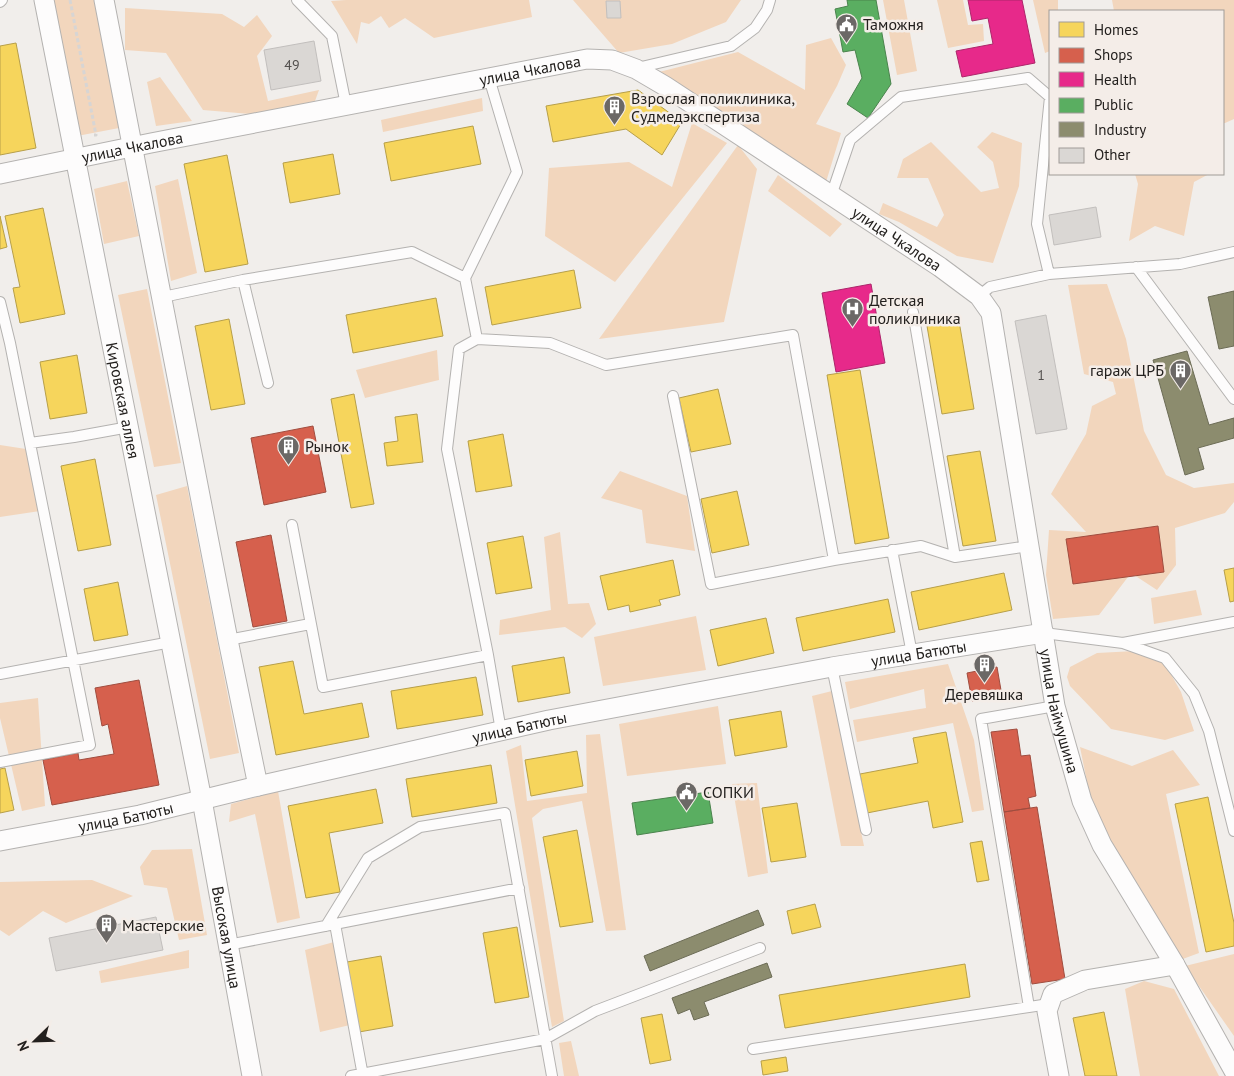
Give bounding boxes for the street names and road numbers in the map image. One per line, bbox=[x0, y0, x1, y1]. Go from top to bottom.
street label: улица Чкалова bbox=[477, 50, 582, 90]
street label: улица Чкалова bbox=[80, 127, 185, 167]
street label: улица Чкалова bbox=[848, 202, 945, 275]
street label: Кировская аллея bbox=[102, 340, 144, 460]
street label: улица Батюты bbox=[870, 636, 968, 671]
street label: улица Наймушина bbox=[1036, 647, 1084, 776]
street label: улица Батюты bbox=[470, 707, 568, 747]
street label: улица Батюты bbox=[77, 797, 175, 836]
street label: Высокая улица bbox=[208, 885, 246, 990]

